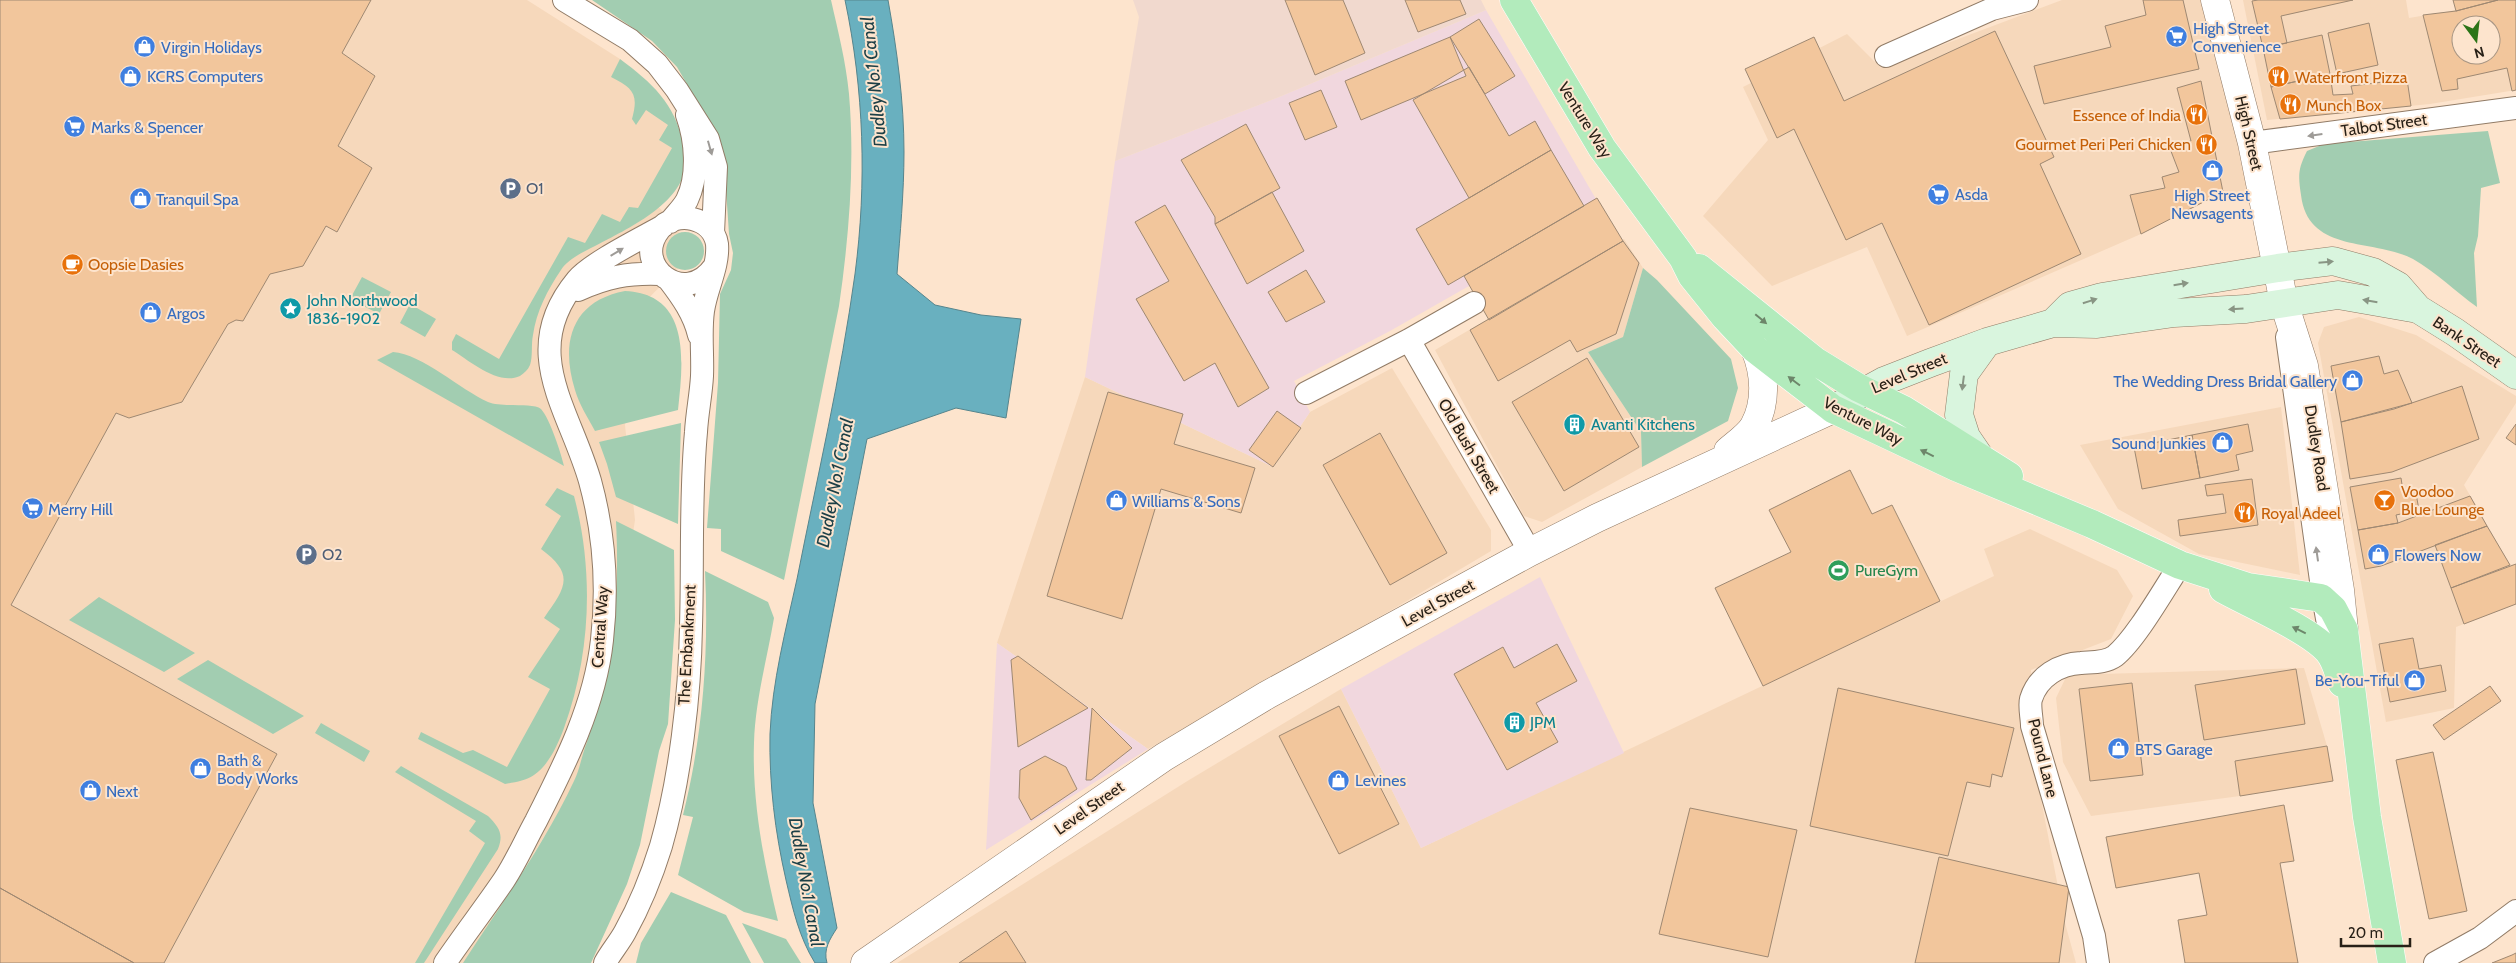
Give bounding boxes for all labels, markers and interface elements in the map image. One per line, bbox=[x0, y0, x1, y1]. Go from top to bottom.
water label: Dudley No.1 Canal bbox=[856, 15, 892, 148]
north arrow bbox=[2451, 15, 2501, 65]
place label: High Street Convenience bbox=[2193, 19, 2281, 56]
supermarket icon: High Street Convenience bbox=[2165, 25, 2189, 49]
shop icon: Virgin Holidays bbox=[133, 35, 157, 59]
place label: Virgin Holidays bbox=[161, 38, 262, 57]
text: N bbox=[2472, 43, 2486, 63]
shop icon: KCRS Computers bbox=[119, 64, 143, 88]
restaurant icon: Waterfront Pizza bbox=[2267, 65, 2291, 89]
place label: KCRS Computers bbox=[147, 67, 263, 86]
place label: Waterfront Pizza bbox=[2295, 68, 2408, 87]
street label: Venture Way bbox=[1554, 78, 1616, 162]
restaurant icon: Munch Box bbox=[2278, 93, 2302, 117]
street label: High Street bbox=[2231, 94, 2267, 173]
place label: Munch Box bbox=[2306, 96, 2382, 115]
restaurant icon: Essence of India bbox=[2185, 103, 2209, 127]
place label: Essence of India bbox=[2072, 106, 2181, 125]
street label: Talbot Street bbox=[2340, 109, 2429, 140]
supermarket icon: Marks & Spencer bbox=[63, 115, 87, 139]
place label: Marks & Spencer bbox=[91, 118, 204, 137]
one-way arrow bbox=[2306, 131, 2322, 139]
restaurant icon: Gourmet Peri Peri Chicken bbox=[2195, 132, 2219, 156]
place label: Gourmet Peri Peri Chicken bbox=[2015, 135, 2191, 154]
one-way arrow bbox=[707, 140, 715, 155]
shop icon: High Street Newsagents bbox=[2200, 159, 2224, 183]
parking icon: O1 bbox=[498, 176, 522, 200]
place label: O1 bbox=[526, 179, 544, 198]
supermarket icon: Asda bbox=[1927, 182, 1951, 206]
place label: Asda bbox=[1955, 185, 1988, 204]
place label: High Street Newsagents bbox=[2171, 186, 2253, 223]
shop icon: Tranquil Spa bbox=[128, 187, 152, 211]
place label: Tranquil Spa bbox=[156, 190, 239, 209]
one-way arrow bbox=[610, 248, 624, 257]
cafe icon: Oopsie Dasies bbox=[60, 252, 84, 276]
place label: Oopsie Dasies bbox=[88, 255, 184, 274]
one-way arrow bbox=[2319, 258, 2335, 266]
one-way arrow bbox=[2173, 279, 2189, 287]
place label: John Northwood 1836-1902 bbox=[306, 291, 418, 328]
one-way arrow bbox=[2082, 296, 2097, 304]
one-way arrow bbox=[2362, 296, 2378, 304]
place icon: John Northwood 1836-1902 bbox=[279, 297, 303, 321]
shop icon: Argos bbox=[139, 301, 163, 325]
place label: Argos bbox=[167, 304, 206, 323]
one-way arrow bbox=[2228, 306, 2244, 314]
street label: Bank Street bbox=[2429, 312, 2505, 372]
one-way arrow bbox=[1754, 313, 1767, 324]
street label: Level Street bbox=[1868, 348, 1950, 397]
shop icon: The Wedding Dress Bridal Gallery bbox=[2341, 369, 2365, 393]
place label: The Wedding Dress Bridal Gallery bbox=[2113, 372, 2337, 391]
one-way arrow bbox=[1787, 376, 1801, 386]
one-way arrow bbox=[1959, 376, 1967, 392]
street label: Venture Way bbox=[1820, 393, 1906, 449]
street label: Old Bush Street bbox=[1434, 395, 1504, 497]
street label: Dudley Road bbox=[2301, 404, 2333, 492]
building icon: Avanti Kitchens bbox=[1563, 412, 1587, 436]
place label: Avanti Kitchens bbox=[1591, 415, 1695, 434]
water label: Dudley No.1 Canal bbox=[812, 416, 858, 549]
shop icon: Sound Junkies bbox=[2210, 431, 2234, 455]
place label: Sound Junkies bbox=[2111, 434, 2206, 453]
one-way arrow bbox=[1920, 449, 1934, 457]
place label: Voodoo Blue Lounge bbox=[2401, 482, 2485, 519]
bar icon: Voodoo Blue Lounge bbox=[2373, 488, 2397, 512]
shop icon: Williams & Sons bbox=[1104, 489, 1128, 513]
place label: Williams & Sons bbox=[1132, 492, 1241, 511]
supermarket icon: Merry Hill bbox=[20, 497, 44, 521]
place label: Merry Hill bbox=[48, 500, 113, 519]
restaurant icon: Royal Adeel bbox=[2233, 501, 2257, 525]
place label: Royal Adeel bbox=[2261, 504, 2341, 523]
parking icon: O2 bbox=[294, 542, 318, 566]
shop icon: Flowers Now bbox=[2366, 543, 2390, 567]
place label: O2 bbox=[322, 545, 343, 564]
one-way arrow bbox=[2313, 545, 2321, 561]
place label: Flowers Now bbox=[2394, 546, 2482, 565]
sports icon: PureGym bbox=[1827, 558, 1851, 582]
place label: PureGym bbox=[1855, 561, 1918, 580]
street label: Level Street bbox=[1398, 575, 1478, 631]
street label: The Embankment bbox=[674, 584, 700, 706]
street label: Central Way bbox=[588, 585, 612, 669]
one-way arrow bbox=[2292, 626, 2306, 634]
shop icon: Be-You-Tiful bbox=[2403, 668, 2427, 692]
place label: Be-You-Tiful bbox=[2315, 671, 2399, 690]
building icon: JPM bbox=[1502, 710, 1526, 734]
place label: JPM bbox=[1529, 713, 1556, 732]
street label: Pound Lane bbox=[2024, 717, 2062, 799]
shop icon: BTS Garage bbox=[2107, 737, 2131, 761]
place label: BTS Garage bbox=[2135, 740, 2213, 759]
place label: Bath & Body Works bbox=[217, 751, 298, 788]
shop icon: Bath & Body Works bbox=[189, 757, 213, 781]
shop icon: Levines bbox=[1327, 768, 1351, 792]
place label: Levines bbox=[1355, 771, 1406, 790]
street label: Level Street bbox=[1051, 777, 1128, 839]
shop icon: Next bbox=[78, 779, 102, 803]
place label: Next bbox=[106, 782, 139, 801]
water label: Dudley No.1 Canal bbox=[784, 816, 828, 949]
scale bar bbox=[2341, 916, 2410, 948]
text: 20 m bbox=[2348, 924, 2383, 942]

